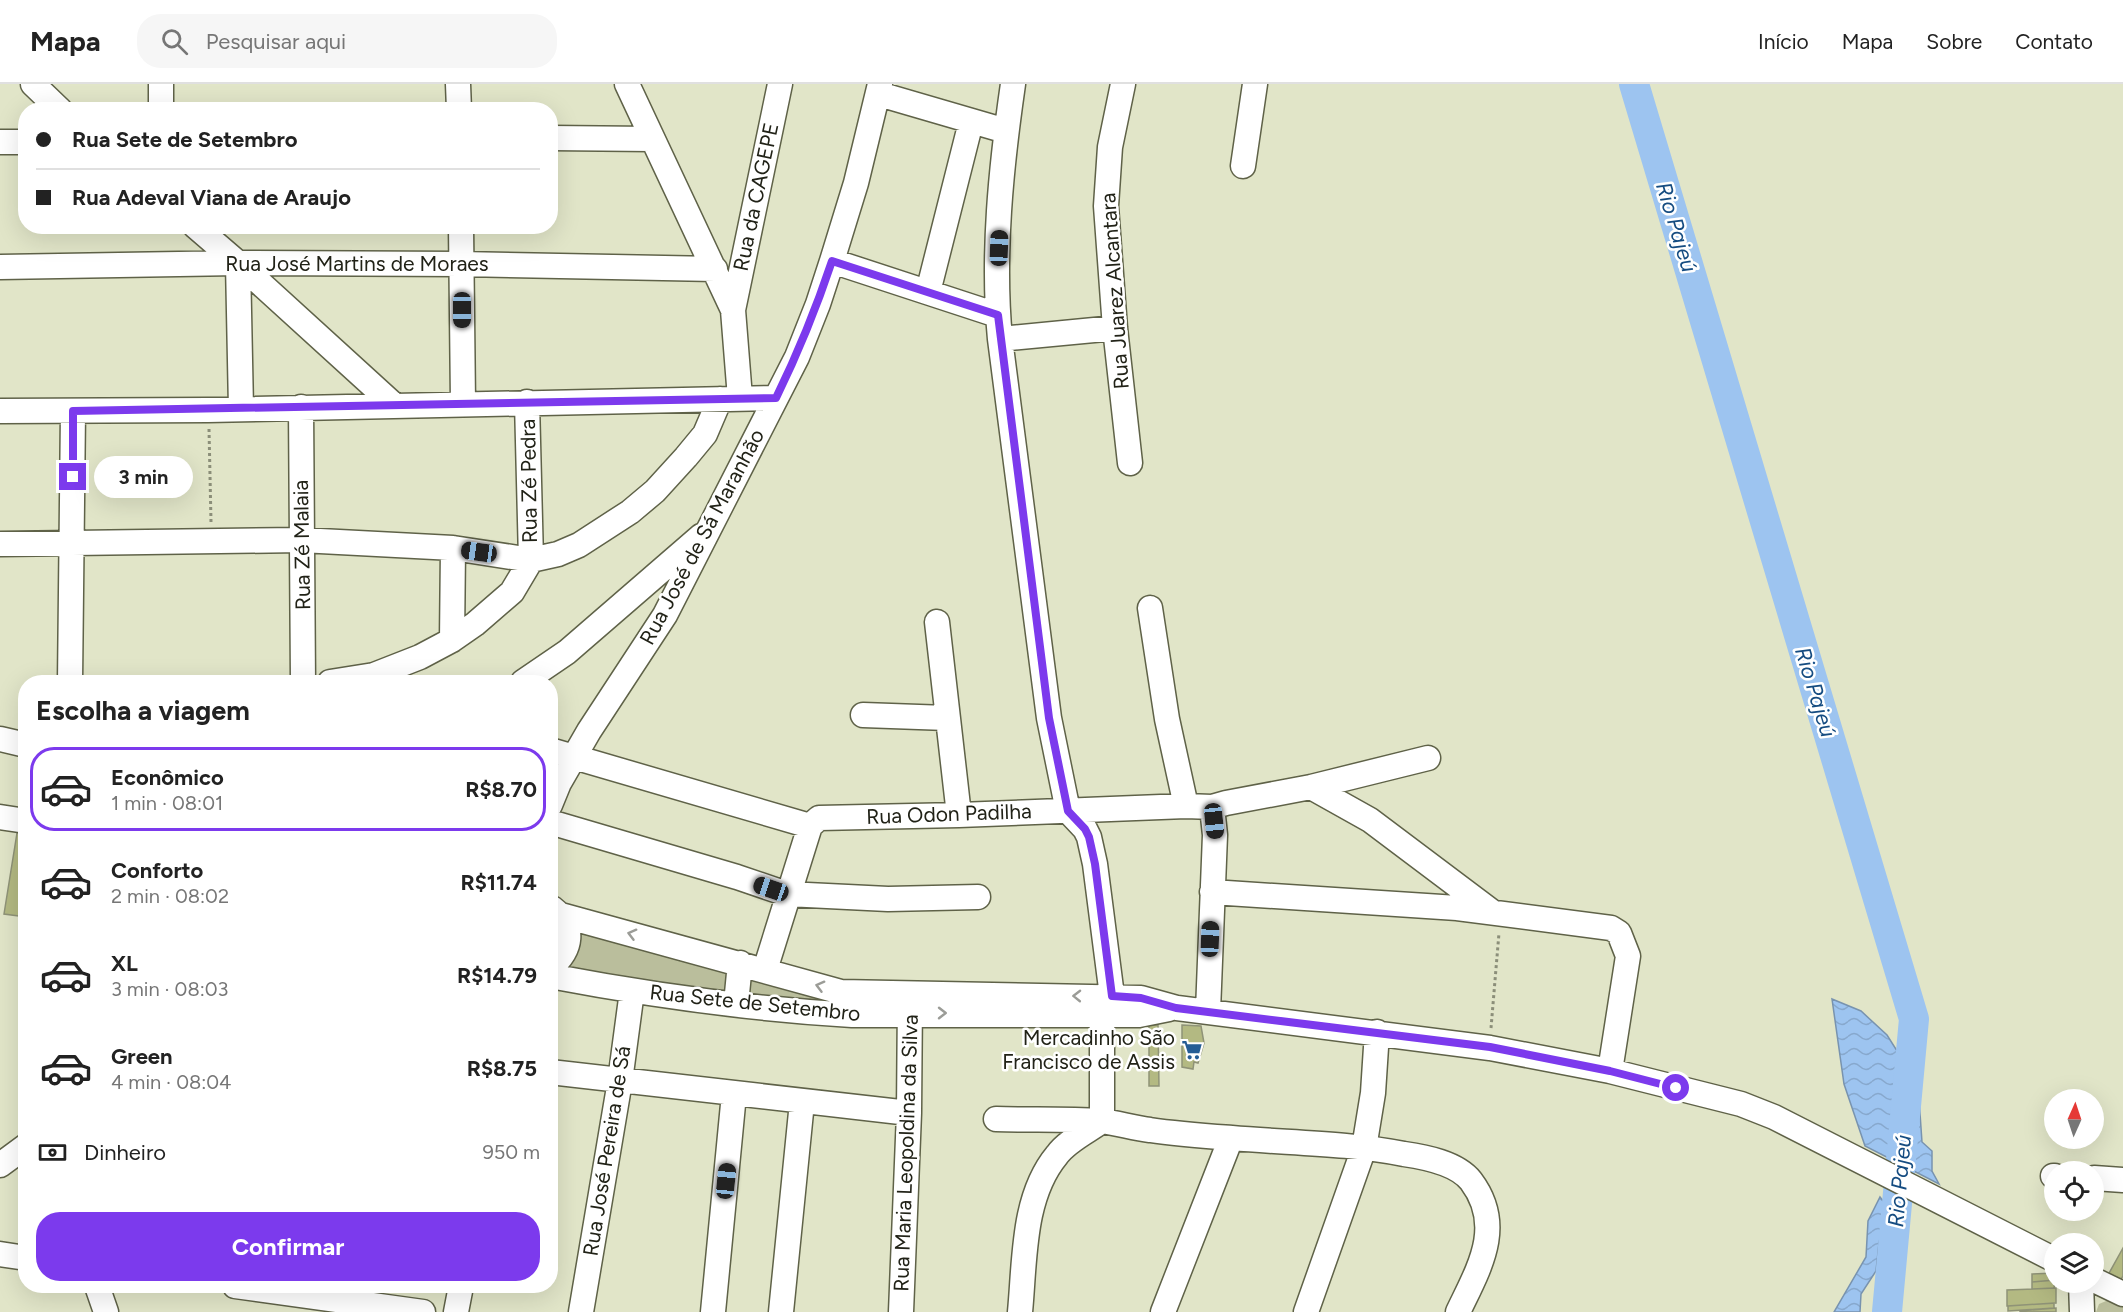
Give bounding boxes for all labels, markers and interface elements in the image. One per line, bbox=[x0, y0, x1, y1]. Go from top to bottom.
search box bbox=[137, 14, 557, 68]
text: Mapa bbox=[30, 24, 101, 58]
icon: search bbox=[158, 25, 191, 58]
text: Pesquisar aqui bbox=[206, 28, 346, 55]
text: Início bbox=[1758, 29, 1809, 54]
text: Mapa bbox=[1842, 29, 1893, 54]
text: Sobre bbox=[1926, 29, 1982, 54]
text: Contato bbox=[2015, 29, 2093, 54]
street label: Rua da CAGEPE bbox=[728, 121, 783, 273]
text: Rua Sete de Setembro bbox=[72, 126, 298, 153]
water label: Rio Pajeú bbox=[1650, 179, 1703, 275]
text: Rua Adeval Viana de Araujo bbox=[72, 184, 351, 211]
street label: Rua Juarez Alcantara bbox=[1095, 192, 1134, 390]
car bbox=[989, 230, 1009, 266]
street label: Rua José Martins de Moraes bbox=[225, 251, 489, 276]
car bbox=[453, 292, 471, 328]
street label: Rua Zé Pedra bbox=[515, 419, 542, 543]
street label: Rua José de Sá Maranhão bbox=[634, 425, 769, 649]
callout: 3 min bbox=[94, 456, 193, 498]
route end bbox=[59, 463, 86, 490]
text: 3 min bbox=[119, 465, 168, 489]
street label: Rua Zé Malaia bbox=[288, 480, 315, 610]
car bbox=[460, 541, 498, 563]
water label: Rio Pajeú bbox=[1789, 644, 1842, 740]
text: Escolha a viagem bbox=[36, 694, 250, 727]
icon: car bbox=[39, 762, 93, 816]
text: Econômico bbox=[111, 764, 224, 791]
text: R$8.70 bbox=[465, 776, 537, 803]
text: 1 min · 08:01 bbox=[111, 791, 223, 815]
street label: Rua Odon Padilha bbox=[866, 798, 1032, 829]
car bbox=[1203, 802, 1225, 840]
icon: car bbox=[39, 855, 93, 909]
text: Conforto bbox=[111, 857, 203, 884]
text: R$11.74 bbox=[460, 869, 537, 896]
car bbox=[751, 875, 791, 903]
text: 2 min · 08:02 bbox=[111, 884, 229, 908]
car bbox=[1200, 921, 1220, 957]
one-way arrow bbox=[627, 929, 638, 941]
icon: car bbox=[39, 948, 93, 1002]
text: XL bbox=[111, 950, 138, 977]
text: R$14.79 bbox=[457, 962, 537, 989]
text: 3 min · 08:03 bbox=[111, 977, 228, 1001]
street label: Rua Sete de Setembro bbox=[648, 979, 862, 1026]
one-way arrow bbox=[815, 981, 826, 993]
one-way arrow bbox=[1073, 990, 1082, 1002]
one-way arrow bbox=[938, 1007, 947, 1020]
street label: Rua Maria Leopoldina da Silva bbox=[888, 1014, 923, 1292]
place label: Mercadinho São Francisco de Assis bbox=[1002, 1025, 1175, 1074]
supermarket icon: Mercadinho São Francisco de Assis bbox=[1180, 1038, 1204, 1062]
icon: car bbox=[39, 1041, 93, 1095]
text: Green bbox=[111, 1043, 173, 1070]
street label: Rua José Pereira de Sá bbox=[578, 1044, 635, 1258]
text: R$8.75 bbox=[467, 1055, 537, 1082]
text: 4 min · 08:04 bbox=[111, 1070, 232, 1094]
route start bbox=[1662, 1074, 1689, 1101]
north arrow bbox=[2044, 1089, 2104, 1149]
map controls bbox=[2044, 1089, 2104, 1293]
water label: Rio Pajeú bbox=[1882, 1134, 1917, 1228]
icon: cash bbox=[36, 1136, 69, 1169]
text: Dinheiro bbox=[84, 1139, 166, 1166]
text: 950 m bbox=[482, 1140, 540, 1164]
button: locate bbox=[2044, 1161, 2104, 1221]
car bbox=[715, 1162, 737, 1200]
button: Confirmar bbox=[36, 1212, 540, 1281]
button: layers bbox=[2044, 1233, 2104, 1293]

